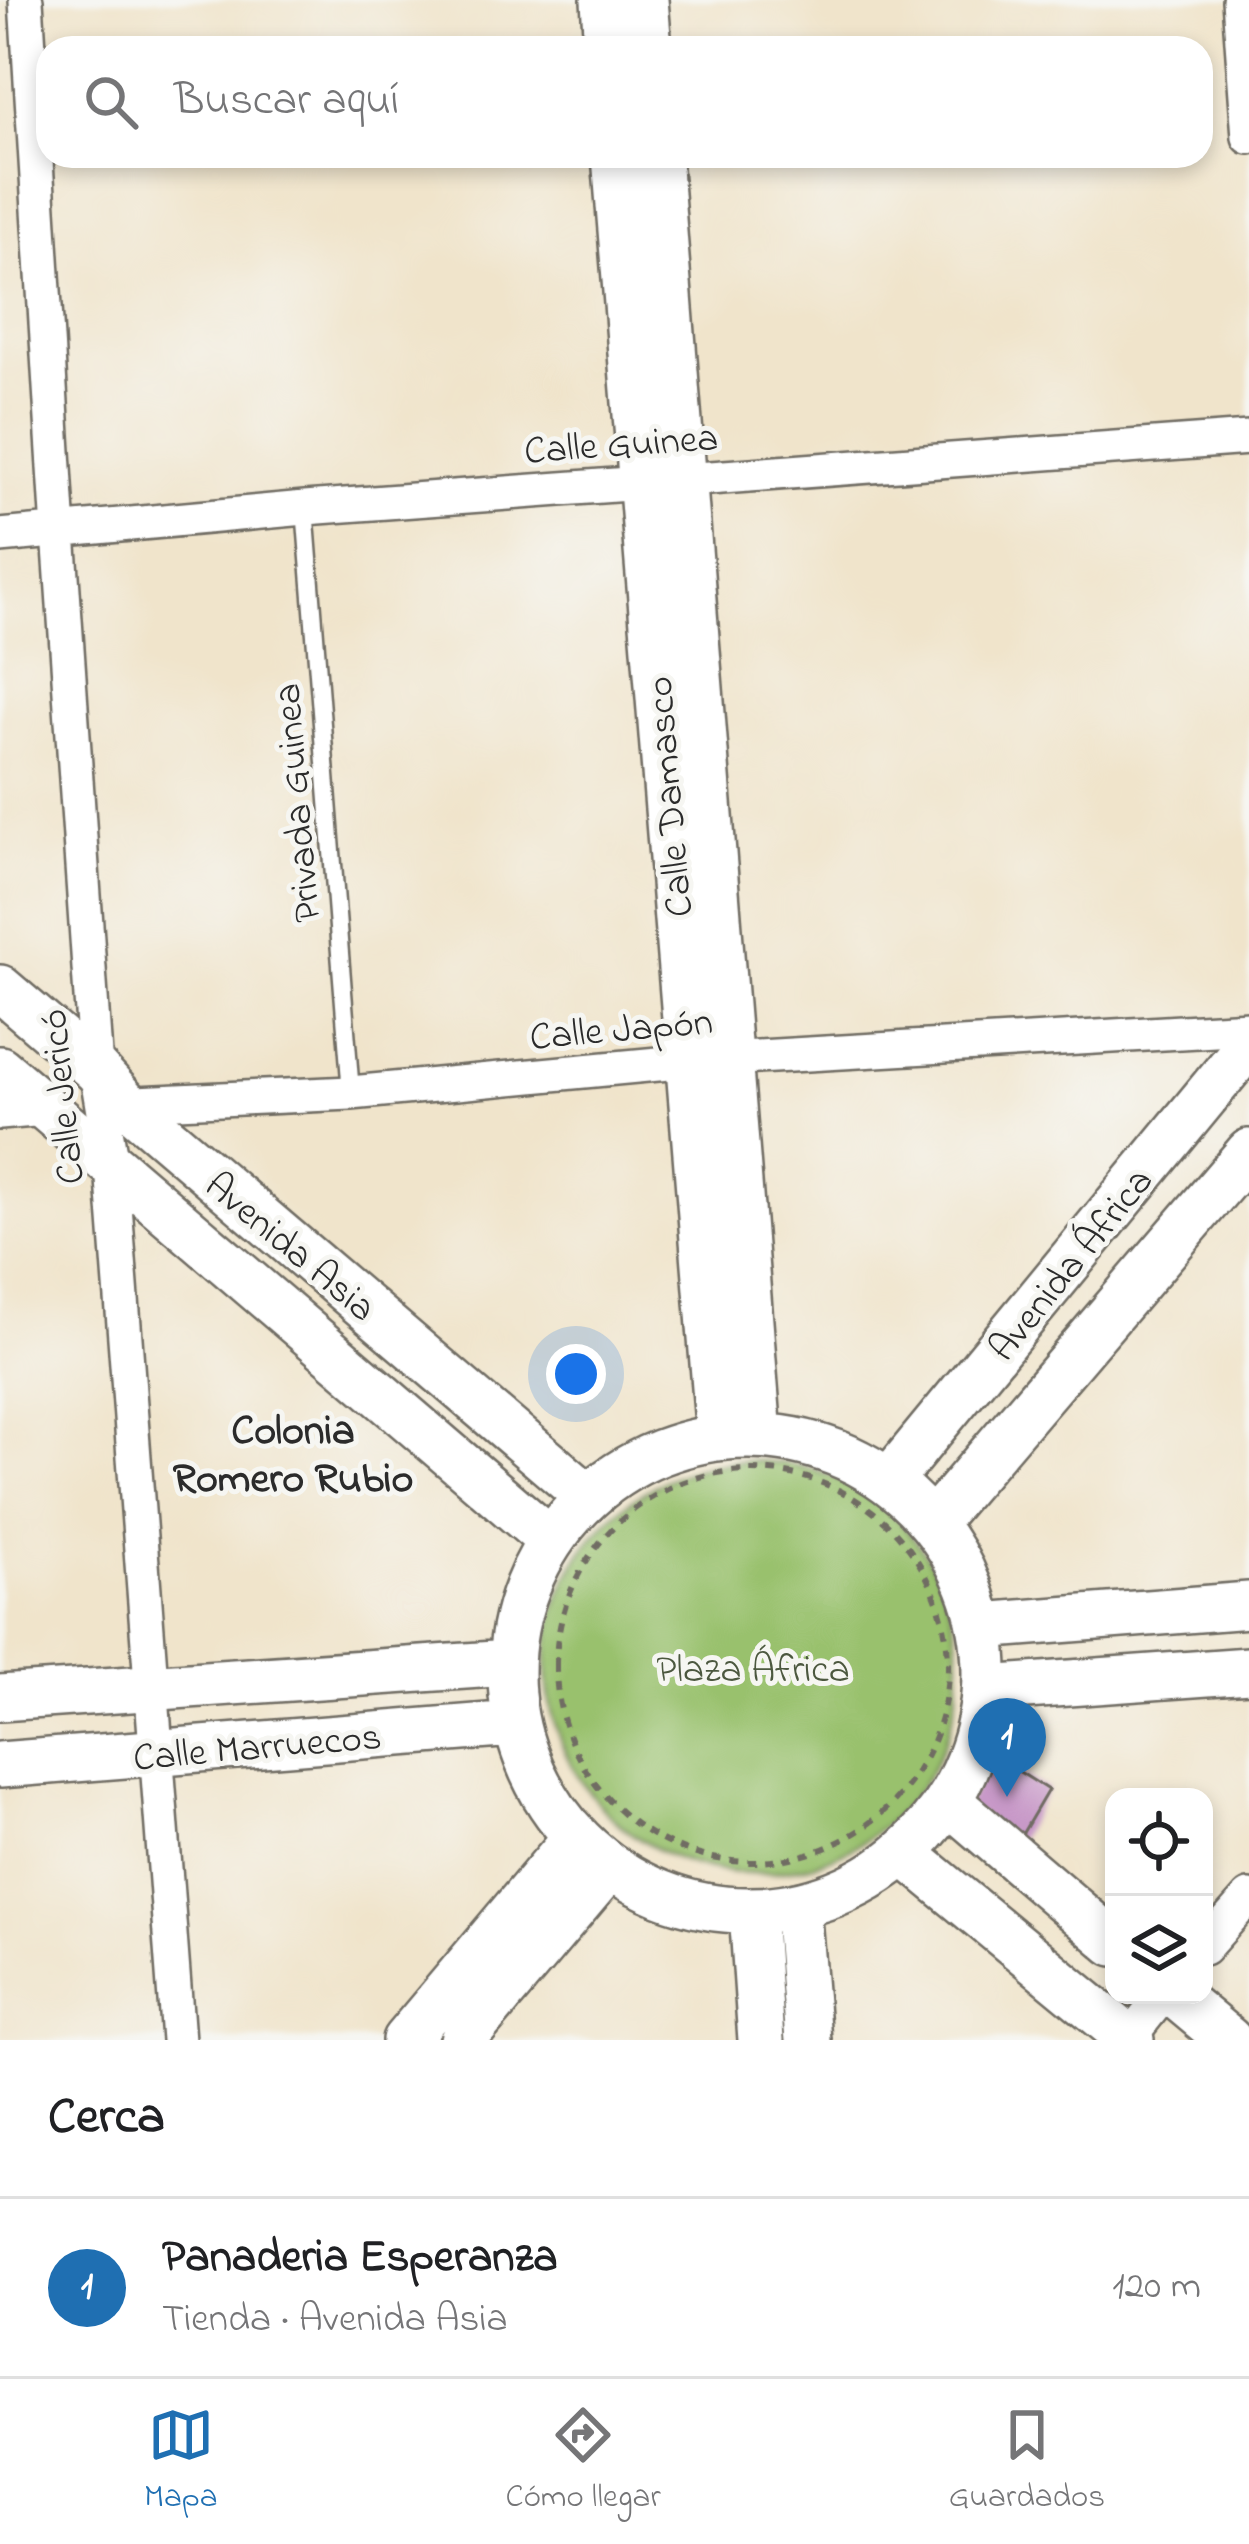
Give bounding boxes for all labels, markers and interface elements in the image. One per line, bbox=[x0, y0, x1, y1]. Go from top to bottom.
search box bbox=[36, 36, 1213, 168]
icon: search bbox=[78, 69, 144, 135]
text: Buscar aquí bbox=[174, 69, 399, 135]
street label: Calle Guinea bbox=[522, 411, 720, 482]
street label: Calle Damasco bbox=[633, 674, 710, 919]
street label: Privada Guinea bbox=[261, 681, 338, 924]
street label: Calle Japón bbox=[527, 995, 715, 1068]
street label: Calle Jericó bbox=[27, 1006, 102, 1187]
street label: Avenida África bbox=[976, 1157, 1169, 1375]
street label: Avenida Asia bbox=[191, 1160, 387, 1337]
your location bbox=[546, 1344, 606, 1404]
district label: Colonia Romero Rubio bbox=[173, 1402, 413, 1511]
park label: Plaza África bbox=[656, 1643, 850, 1700]
pin: 1 bbox=[968, 1698, 1046, 1797]
street label: Calle Marruecos bbox=[131, 1710, 384, 1789]
map controls bbox=[1105, 1788, 1213, 2004]
button: locate bbox=[1105, 1788, 1213, 1896]
button: layers bbox=[1105, 1896, 1213, 2004]
text: Cerca bbox=[48, 2081, 165, 2156]
text: Panaderia Esperanza bbox=[162, 2226, 558, 2292]
text: 1 bbox=[81, 2259, 93, 2316]
text: 120 m bbox=[1112, 2259, 1201, 2316]
text: Tienda · Avenida Asia bbox=[162, 2292, 508, 2349]
tab: Mapa bbox=[144, 2402, 218, 2522]
tab: Cómo llegar bbox=[506, 2402, 661, 2522]
tab: Guardados bbox=[949, 2402, 1105, 2522]

